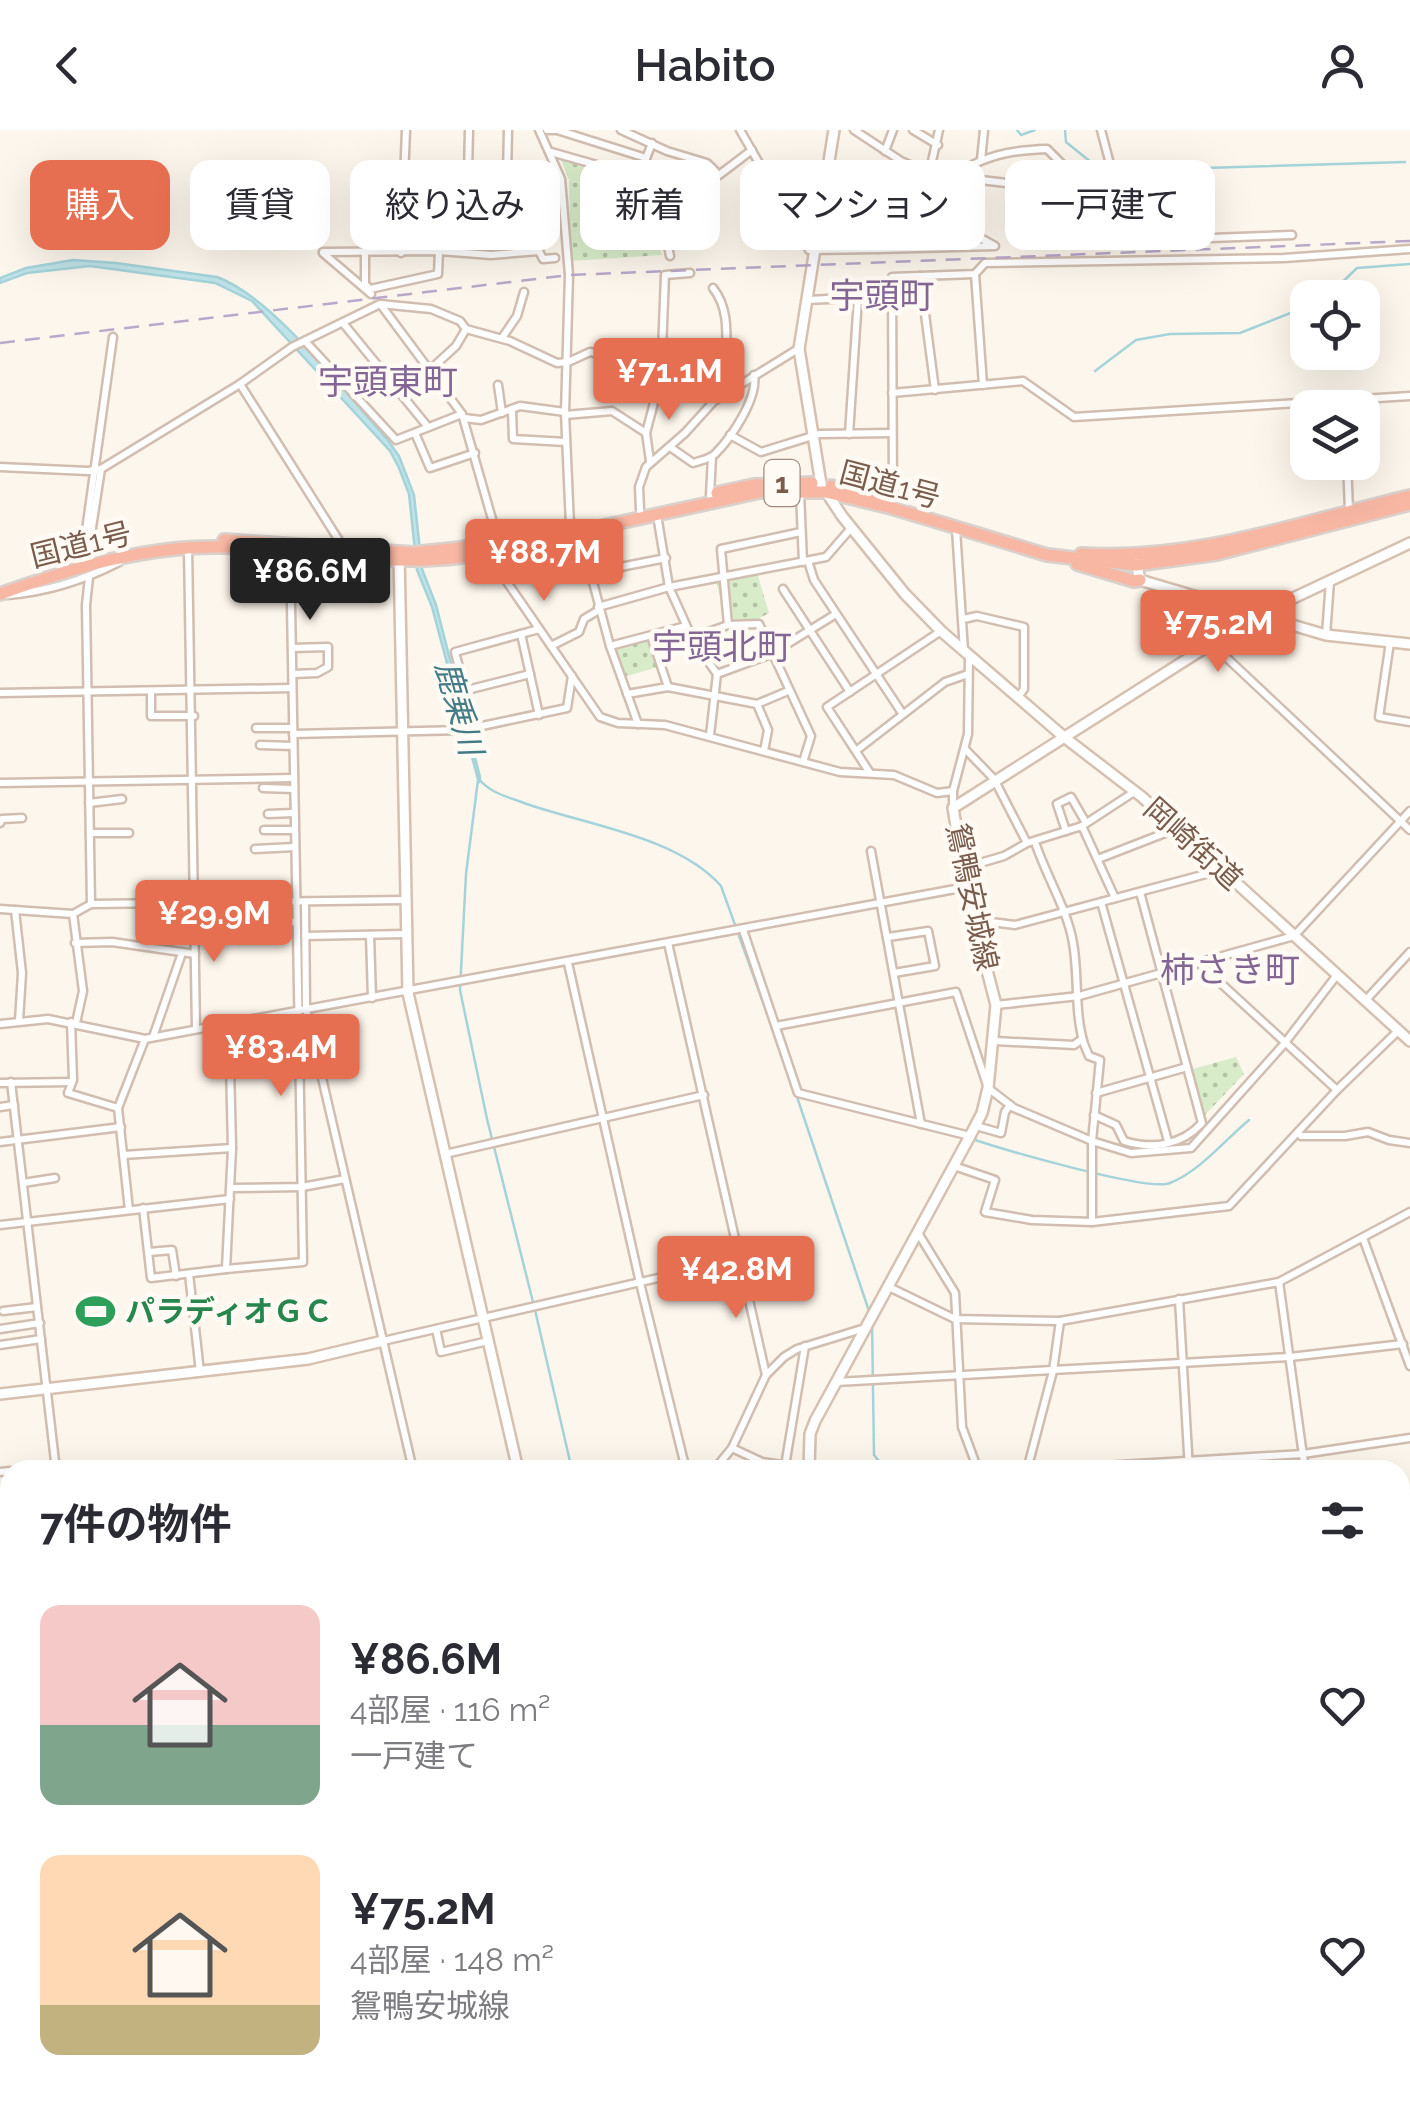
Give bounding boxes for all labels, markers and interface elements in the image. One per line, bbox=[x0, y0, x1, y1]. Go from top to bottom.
icon: back bbox=[40, 38, 95, 93]
icon: person bbox=[1315, 38, 1370, 93]
text: Habito bbox=[634, 39, 776, 92]
chip: 購入 bbox=[30, 160, 170, 250]
chip: 賃貸 bbox=[190, 160, 330, 250]
chip: 絞り込み bbox=[350, 160, 560, 250]
chip: 新着 bbox=[580, 160, 720, 250]
chip: マンション bbox=[740, 160, 985, 250]
chip: 一戸建て bbox=[1005, 160, 1215, 250]
district label: 宇頭町 bbox=[829, 275, 935, 316]
map controls bbox=[1290, 280, 1380, 480]
button: locate bbox=[1290, 280, 1380, 370]
pin: ¥71.1M bbox=[588, 338, 750, 423]
text: ¥71.1M bbox=[615, 352, 723, 389]
district label: 宇頭東町 bbox=[318, 361, 458, 402]
button: layers bbox=[1290, 390, 1380, 480]
street label: 国道1号 bbox=[836, 454, 944, 515]
road number: 1 bbox=[764, 460, 800, 506]
street label: 国道1号 bbox=[27, 515, 135, 574]
pin: ¥88.7M bbox=[463, 519, 625, 604]
text: ¥88.7M bbox=[487, 533, 601, 570]
pin: ¥86.6M bbox=[229, 538, 391, 623]
text: ¥86.6M bbox=[252, 552, 368, 589]
pin: ¥75.2M bbox=[1137, 590, 1299, 675]
text: ¥75.2M bbox=[1163, 604, 1273, 641]
district label: 宇頭北町 bbox=[652, 626, 792, 667]
water label: 鹿乗川 bbox=[428, 657, 491, 762]
street label: 岡崎街道 bbox=[1137, 790, 1250, 897]
street label: 鴛鴨安城線 bbox=[940, 820, 1005, 974]
pin: ¥29.9M bbox=[133, 880, 295, 965]
text: ¥29.9M bbox=[157, 894, 271, 931]
district label: 柿さき町 bbox=[1160, 949, 1300, 990]
pin: ¥83.4M bbox=[200, 1014, 362, 1099]
text: ¥83.4M bbox=[224, 1028, 338, 1065]
pin: ¥42.8M bbox=[655, 1236, 817, 1321]
text: ¥42.8M bbox=[679, 1250, 793, 1287]
sports icon: パラディオＧＣ bbox=[74, 1291, 116, 1333]
place label: パラディオＧＣ bbox=[125, 1294, 333, 1329]
icon: filters bbox=[1315, 1493, 1370, 1548]
text: 7件の物件 bbox=[40, 1500, 232, 1549]
text: ¥86.6M bbox=[350, 1635, 502, 1684]
icon: home bbox=[120, 1645, 240, 1765]
icon: heart bbox=[1315, 1678, 1370, 1733]
text: 4部屋 · 116 m² bbox=[350, 1691, 551, 1728]
text: 一戸建て bbox=[350, 1737, 478, 1774]
text: ¥75.2M bbox=[350, 1885, 496, 1934]
icon: home bbox=[120, 1895, 240, 2015]
icon: heart bbox=[1315, 1928, 1370, 1983]
text: 4部屋 · 148 m² bbox=[350, 1941, 554, 1978]
text: 鴛鴨安城線 bbox=[350, 1987, 510, 2024]

